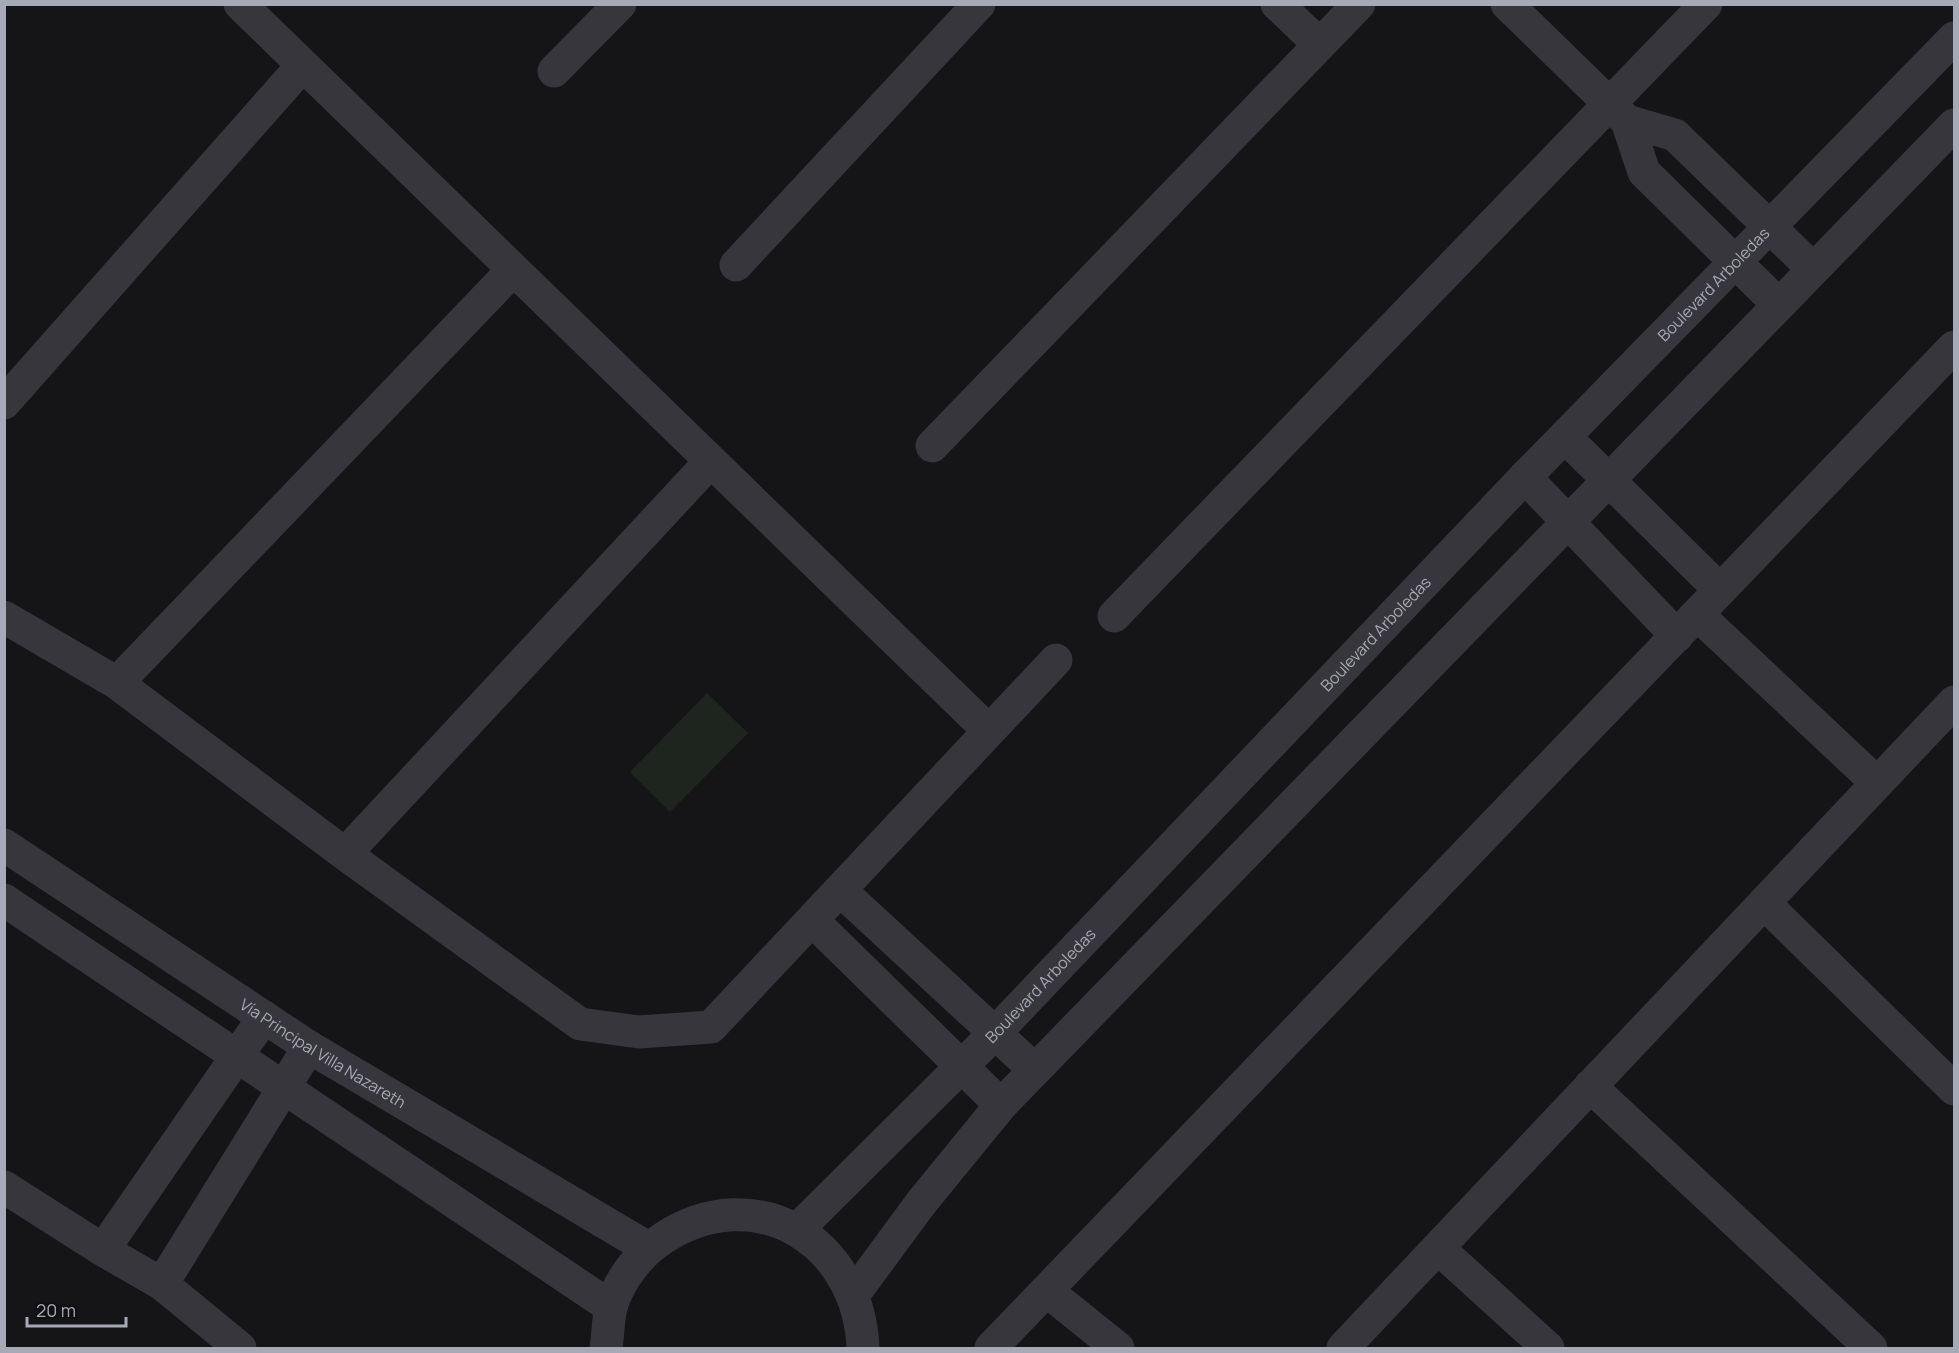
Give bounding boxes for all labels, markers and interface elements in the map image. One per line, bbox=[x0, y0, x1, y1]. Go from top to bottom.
street label: Boulevard Arboledas bbox=[1653, 222, 1774, 346]
street label: Boulevard Arboledas bbox=[1316, 571, 1436, 696]
street label: Boulevard Arboledas bbox=[980, 923, 1100, 1048]
street label: Vía Principal Villa Nazareth bbox=[236, 993, 410, 1113]
scale bar bbox=[27, 1290, 126, 1328]
text: 20 m bbox=[36, 1298, 76, 1322]

